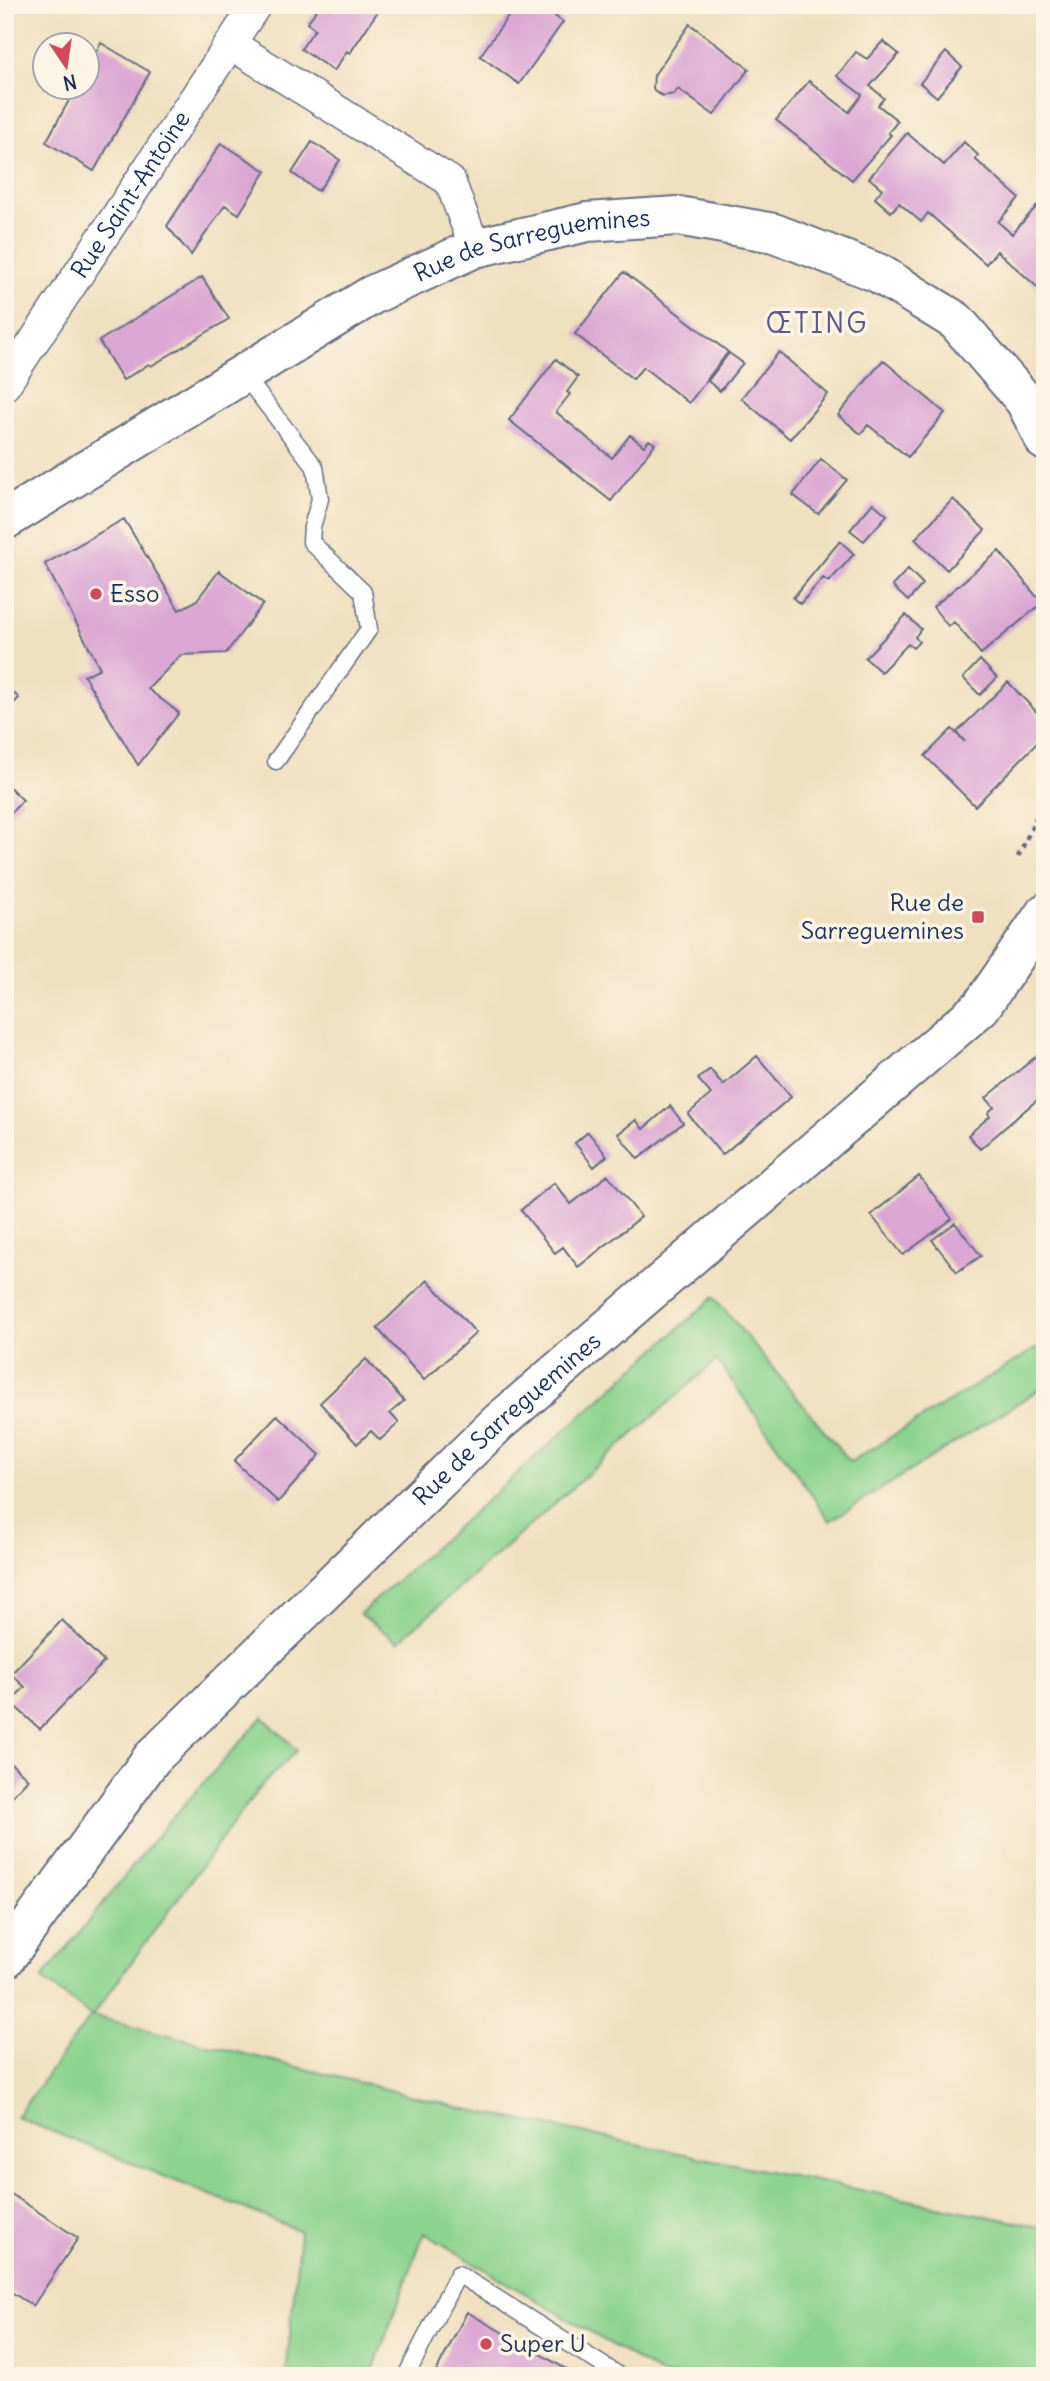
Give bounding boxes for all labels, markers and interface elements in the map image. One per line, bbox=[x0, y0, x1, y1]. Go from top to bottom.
north arrow bbox=[32, 32, 102, 102]
text: N bbox=[61, 69, 79, 96]
street label: Rue Saint-Antoine bbox=[64, 105, 196, 284]
street label: Rue de Sarreguemines bbox=[409, 202, 651, 288]
district label: ŒTING bbox=[766, 305, 868, 341]
place label: Esso bbox=[110, 578, 159, 608]
marker: Esso bbox=[88, 586, 104, 602]
place label: Rue de Sarreguemines bbox=[801, 887, 964, 945]
marker: Rue de Sarreguemines bbox=[970, 909, 986, 925]
street label: Rue de Sarreguemines bbox=[406, 1325, 607, 1511]
place label: Super U bbox=[500, 2328, 586, 2358]
marker: Super U bbox=[478, 2336, 494, 2352]

